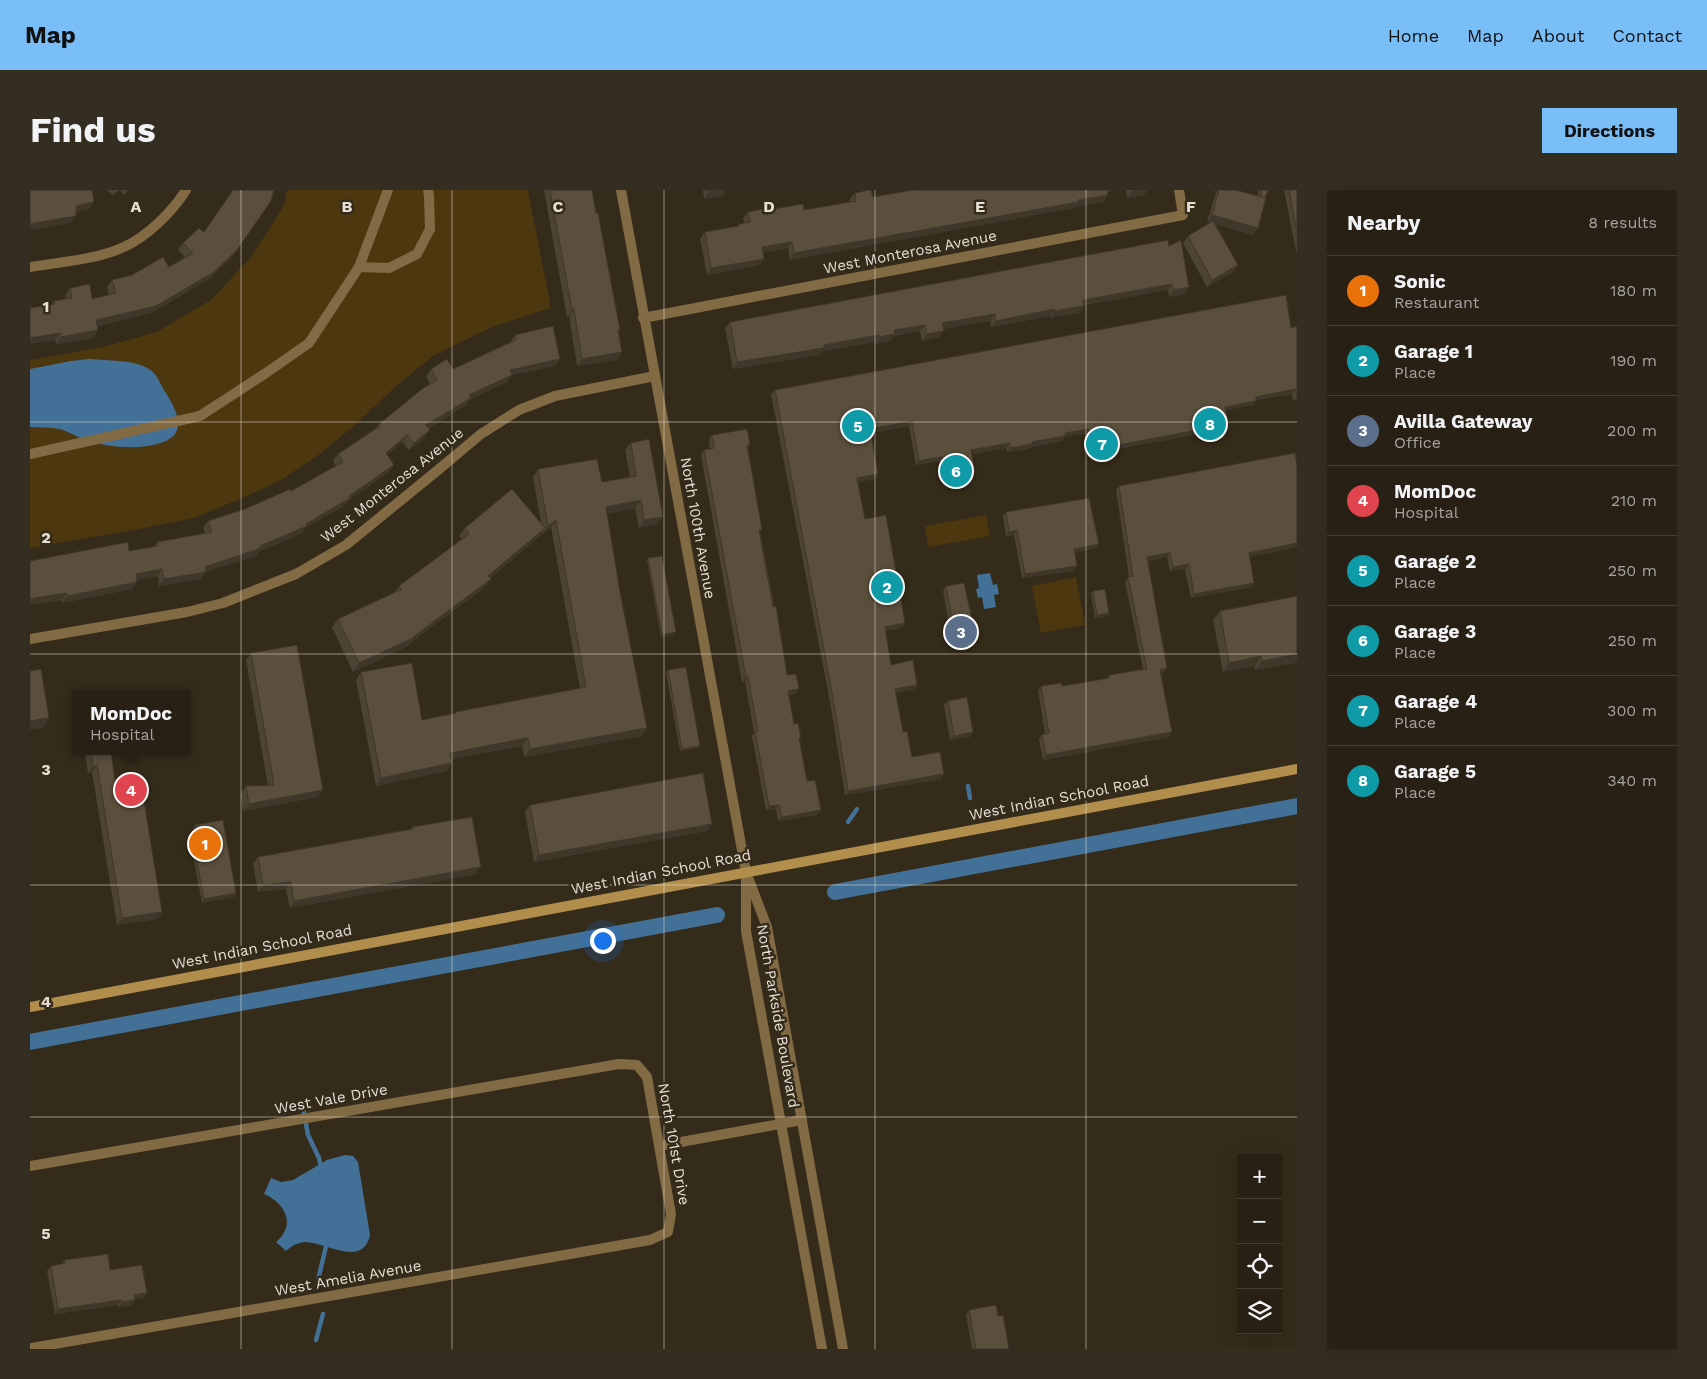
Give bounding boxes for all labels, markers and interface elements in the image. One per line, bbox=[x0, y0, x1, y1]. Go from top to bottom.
text: Map bbox=[25, 21, 76, 49]
text: Home bbox=[1388, 25, 1439, 46]
text: Map bbox=[1467, 25, 1504, 46]
text: About bbox=[1532, 25, 1584, 46]
text: Contact bbox=[1612, 25, 1682, 46]
button: Directions bbox=[1542, 108, 1677, 153]
text: Find us bbox=[30, 109, 156, 151]
text: A bbox=[131, 197, 142, 216]
text: B bbox=[342, 197, 353, 216]
text: C bbox=[553, 197, 564, 216]
text: D bbox=[763, 197, 775, 216]
text: E bbox=[975, 197, 985, 216]
text: F bbox=[1186, 197, 1196, 216]
text: Nearby bbox=[1347, 210, 1420, 235]
text: 8 results bbox=[1588, 213, 1657, 232]
street label: West Monterosa Avenue bbox=[822, 226, 998, 278]
text: Sonic bbox=[1394, 270, 1446, 293]
text: 1 bbox=[1360, 281, 1366, 300]
text: 180 m bbox=[1610, 281, 1657, 300]
text: Restaurant bbox=[1394, 293, 1480, 312]
text: 1 bbox=[43, 297, 49, 316]
text: Garage 1 bbox=[1394, 340, 1473, 363]
text: 2 bbox=[1358, 351, 1368, 370]
text: 190 m bbox=[1610, 351, 1657, 370]
text: Place bbox=[1394, 363, 1436, 382]
pin: 8 bbox=[1194, 405, 1226, 443]
pin: 5 bbox=[842, 407, 874, 445]
text: Avilla Gateway bbox=[1394, 410, 1532, 433]
text: 3 bbox=[1358, 421, 1368, 440]
text: 200 m bbox=[1607, 421, 1657, 440]
street label: West Monterosa Avenue bbox=[317, 424, 467, 546]
pin: 7 bbox=[1086, 425, 1118, 463]
text: Office bbox=[1394, 433, 1441, 452]
pin: 6 bbox=[940, 452, 972, 490]
street label: North 100th Avenue bbox=[677, 456, 719, 600]
text: MomDoc bbox=[1394, 480, 1476, 503]
text: 4 bbox=[1358, 491, 1368, 510]
text: 210 m bbox=[1611, 491, 1657, 510]
text: Hospital bbox=[1394, 503, 1459, 522]
text: 2 bbox=[41, 528, 51, 547]
text: Garage 2 bbox=[1394, 550, 1476, 573]
text: 5 bbox=[1358, 561, 1368, 580]
text: 250 m bbox=[1608, 561, 1657, 580]
pin: 2 bbox=[871, 568, 903, 606]
text: Place bbox=[1394, 573, 1436, 592]
pin: 3 bbox=[945, 613, 977, 651]
text: Garage 3 bbox=[1394, 620, 1476, 643]
text: 6 bbox=[1358, 631, 1368, 650]
text: 250 m bbox=[1608, 631, 1657, 650]
text: Place bbox=[1394, 643, 1436, 662]
popup bbox=[72, 690, 190, 755]
text: Garage 4 bbox=[1394, 690, 1477, 713]
text: 7 bbox=[1358, 701, 1368, 720]
text: 300 m bbox=[1607, 701, 1657, 720]
text: MomDoc bbox=[90, 702, 172, 725]
text: Place bbox=[1394, 713, 1436, 732]
text: Hospital bbox=[90, 725, 154, 744]
text: 3 bbox=[41, 760, 51, 779]
text: Garage 5 bbox=[1394, 760, 1476, 783]
pin: 4 bbox=[115, 771, 147, 809]
text: 8 bbox=[1358, 771, 1368, 790]
text: 340 m bbox=[1607, 771, 1657, 790]
street label: West Indian School Road bbox=[968, 772, 1150, 824]
text: Place bbox=[1394, 783, 1436, 802]
pin: 1 bbox=[189, 825, 221, 863]
street label: West Indian School Road bbox=[570, 846, 752, 898]
street label: West Indian School Road bbox=[171, 921, 353, 973]
street label: North Parkside Boulevard bbox=[753, 923, 803, 1109]
your location bbox=[590, 928, 616, 954]
text: 4 bbox=[41, 992, 51, 1011]
street label: West Vale Drive bbox=[273, 1080, 389, 1118]
street label: North 101st Drive bbox=[654, 1082, 694, 1206]
map controls bbox=[1237, 1154, 1282, 1334]
button: + bbox=[1237, 1154, 1282, 1199]
button: − bbox=[1237, 1199, 1282, 1244]
text: 5 bbox=[41, 1224, 51, 1243]
button: locate bbox=[1237, 1244, 1282, 1289]
street label: West Amelia Avenue bbox=[273, 1256, 423, 1300]
button: layers bbox=[1237, 1289, 1282, 1334]

